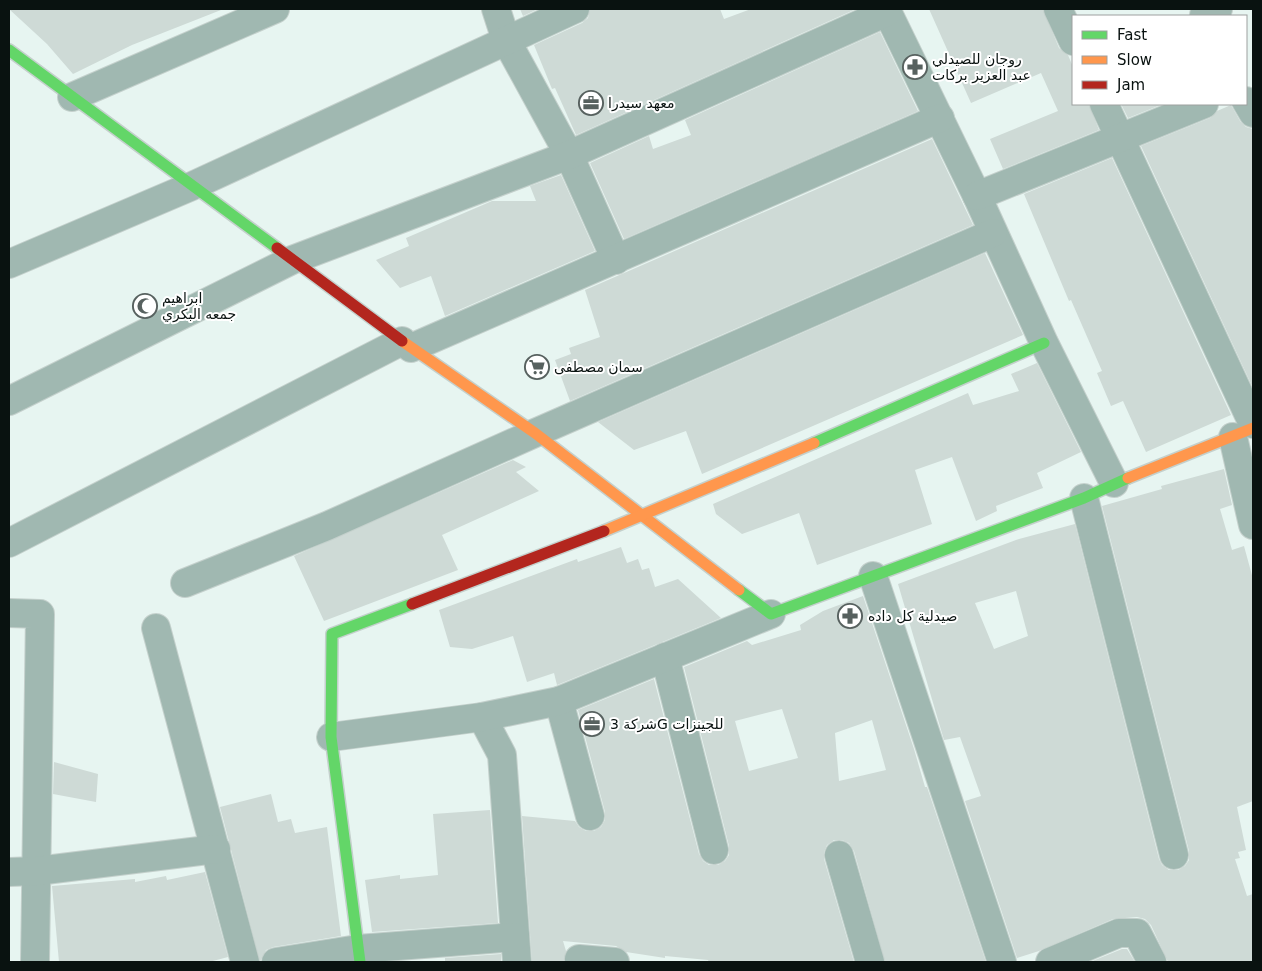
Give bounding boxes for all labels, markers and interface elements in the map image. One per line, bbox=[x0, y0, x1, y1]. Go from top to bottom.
legend bbox=[1072, 15, 1247, 105]
text: Fast bbox=[1117, 26, 1147, 44]
place label: روجان للصيدلي عبد العزيز بركات bbox=[932, 51, 1031, 84]
text: Slow bbox=[1117, 51, 1152, 69]
pharmacy icon: روجان للصيدلي عبد العزيز بركات bbox=[902, 54, 928, 80]
text: Jam bbox=[1116, 76, 1145, 94]
office icon: معهد سيدرا bbox=[578, 90, 604, 116]
place label: معهد سيدرا bbox=[608, 95, 674, 112]
place label: ابراهيم جمعه البكري bbox=[162, 290, 236, 323]
mosque icon: ابراهيم جمعه البكري bbox=[132, 293, 158, 319]
supermarket icon: سمان مصطفى bbox=[524, 354, 550, 380]
place label: سمان مصطفى bbox=[554, 359, 643, 375]
pharmacy icon: صيدلية كل داده bbox=[837, 603, 863, 629]
place label: صيدلية كل داده bbox=[868, 608, 957, 624]
office icon: شركة 3G للجينزات bbox=[579, 711, 605, 737]
place label: شركة 3G للجينزات bbox=[610, 716, 724, 733]

